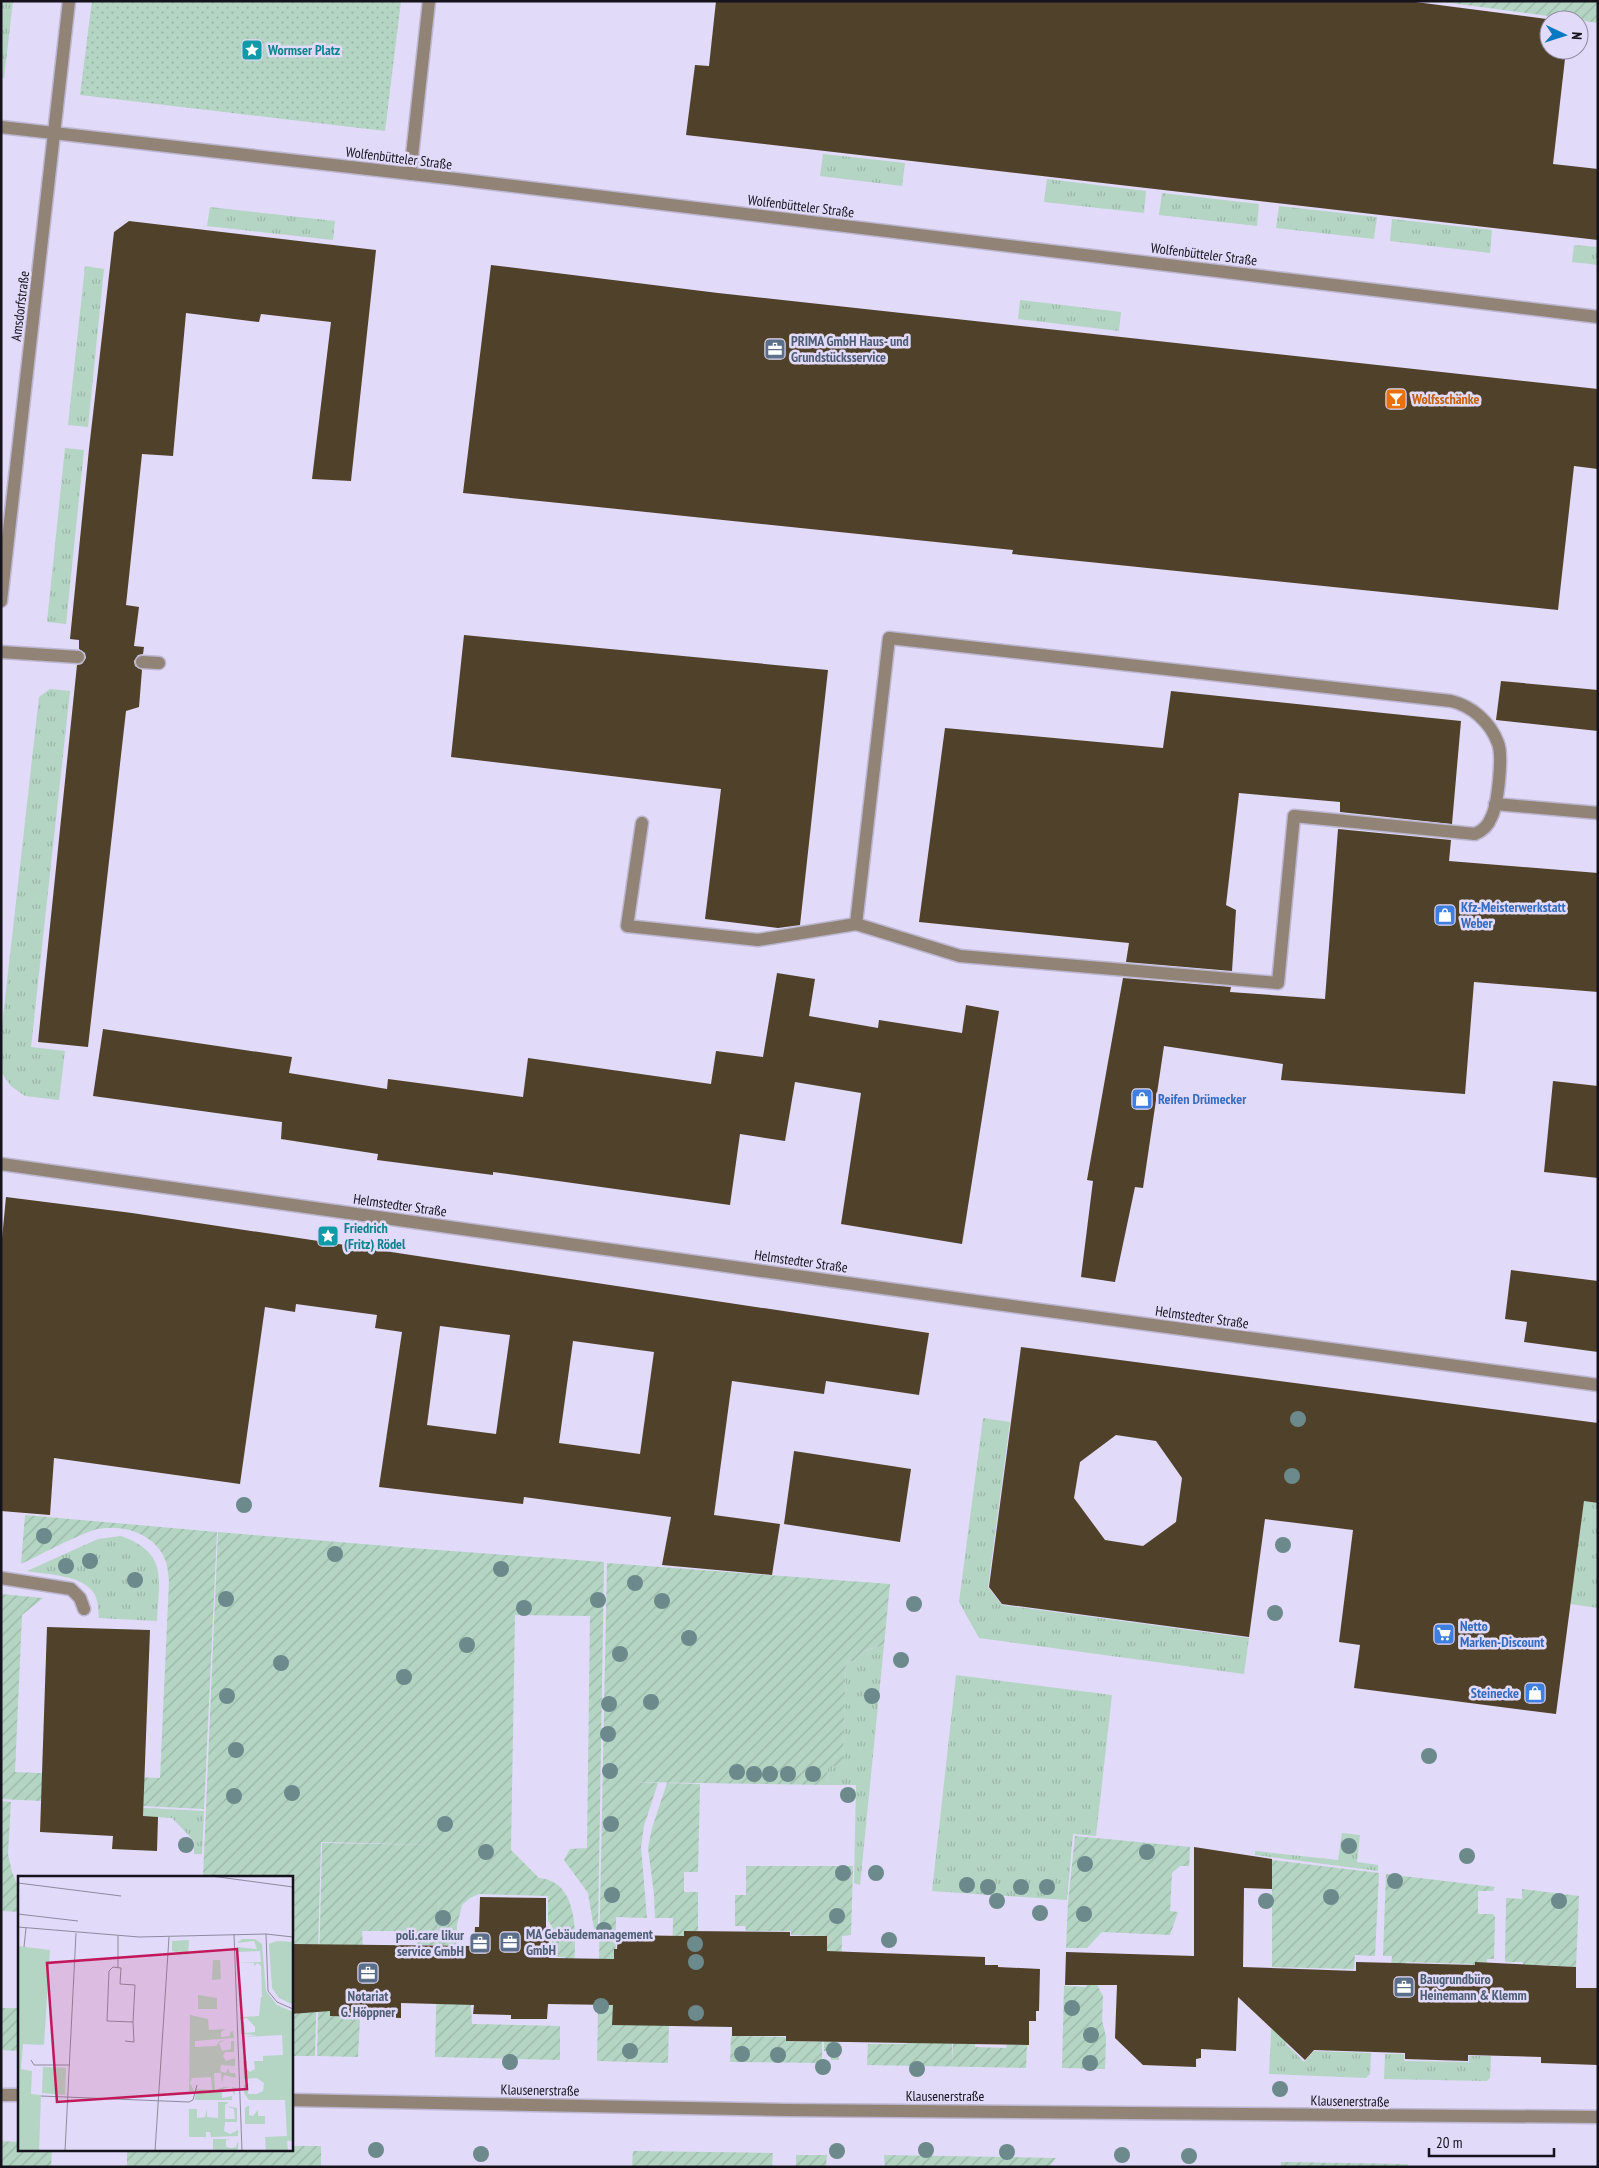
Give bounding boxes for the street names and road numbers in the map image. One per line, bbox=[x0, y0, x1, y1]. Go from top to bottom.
street label: Wolfenbütteler Straße bbox=[345, 143, 453, 173]
street label: Wolfenbütteler Straße bbox=[747, 191, 855, 221]
street label: Wolfenbütteler Straße bbox=[1150, 239, 1258, 269]
street label: Amsdorfstraße bbox=[7, 270, 33, 342]
street label: Helmstedter Straße bbox=[352, 1190, 448, 1220]
street label: Helmstedter Straße bbox=[753, 1246, 849, 1276]
street label: Helmstedter Straße bbox=[1154, 1302, 1250, 1332]
street label: Klausenerstraße bbox=[500, 2080, 580, 2100]
street label: Klausenerstraße bbox=[906, 2087, 985, 2105]
street label: Klausenerstraße bbox=[1310, 2091, 1390, 2111]

